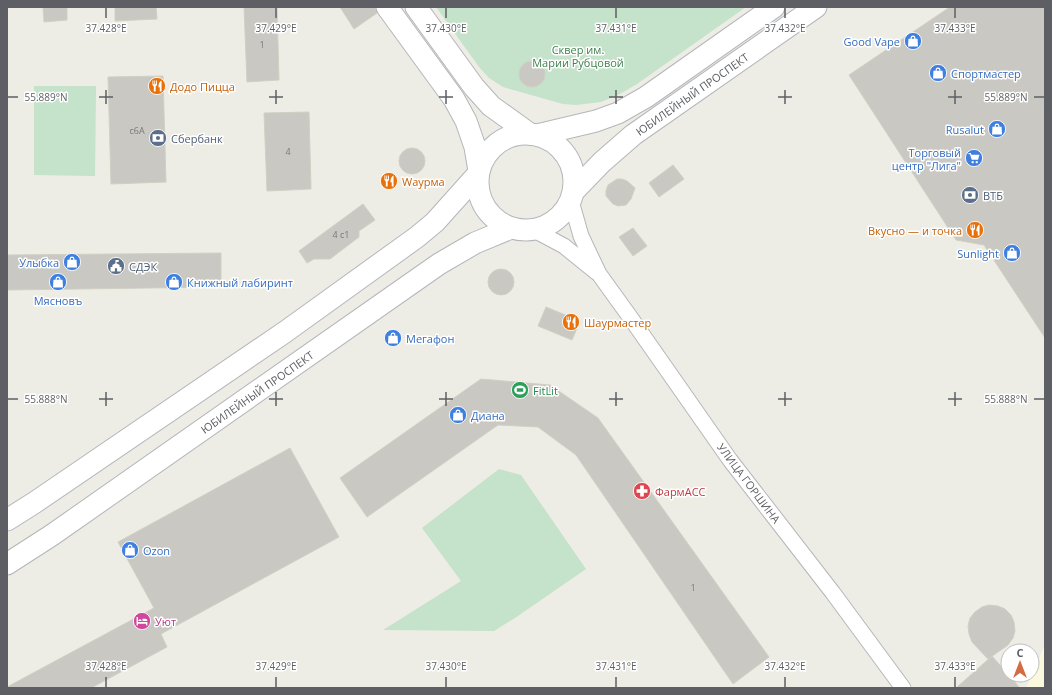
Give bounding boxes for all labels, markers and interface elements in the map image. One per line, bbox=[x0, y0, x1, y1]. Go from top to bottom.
text: 37.428°E bbox=[85, 21, 127, 35]
text: 37.429°E bbox=[255, 21, 297, 35]
text: 37.430°E bbox=[425, 21, 467, 35]
text: 37.431°E bbox=[595, 21, 637, 35]
text: 37.432°E bbox=[764, 21, 806, 35]
text: 37.433°E bbox=[934, 21, 976, 35]
shop icon: Good Vape bbox=[903, 31, 923, 51]
place label: Good Vape bbox=[844, 34, 900, 49]
house number: 1 bbox=[259, 38, 265, 51]
park label: Сквер им. Марии Рубцовой bbox=[532, 42, 624, 70]
street label: ЮБИЛЕЙНЫЙ ПРОСПЕКТ bbox=[633, 49, 751, 139]
shop icon: Спортмастер bbox=[928, 63, 948, 83]
place label: Спортмастер bbox=[951, 66, 1021, 81]
restaurant icon: Додо Пицца bbox=[147, 76, 167, 96]
place label: Додо Пицца bbox=[170, 79, 235, 94]
text: 55.889°N bbox=[24, 90, 68, 104]
text: 55.889°N bbox=[984, 90, 1028, 104]
shop icon: Rusalut bbox=[987, 119, 1007, 139]
place label: Rusalut bbox=[946, 122, 984, 137]
house number: с6А bbox=[129, 124, 145, 137]
bank icon: Сбербанк bbox=[148, 128, 168, 148]
place label: Сбербанк bbox=[171, 131, 223, 146]
house number: 4 bbox=[285, 145, 291, 158]
place label: Торговый центр "Лига" bbox=[892, 145, 961, 173]
supermarket icon: Торговый центр "Лига" bbox=[964, 148, 984, 168]
restaurant icon: Wаурма bbox=[379, 171, 399, 191]
place label: Wаурма bbox=[402, 174, 445, 189]
bank icon: ВТБ bbox=[960, 185, 980, 205]
place label: ВТБ bbox=[983, 188, 1003, 203]
restaurant icon: Вкусно — и точка bbox=[965, 220, 985, 240]
place label: Вкусно — и точка bbox=[868, 223, 962, 238]
house number: 4 с1 bbox=[333, 228, 349, 241]
shop icon: Sunlight bbox=[1002, 243, 1022, 263]
place label: Sunlight bbox=[957, 246, 999, 261]
shop icon: Улыбка bbox=[62, 252, 82, 272]
place label: Улыбка bbox=[19, 255, 59, 270]
public building icon: СДЭК bbox=[106, 256, 126, 276]
place label: СДЭК bbox=[129, 259, 157, 274]
shop icon: Мясновъ bbox=[48, 272, 68, 292]
shop icon: Книжный лабиринт bbox=[164, 272, 184, 292]
place label: Книжный лабиринт bbox=[187, 275, 293, 290]
place label: Мясновъ bbox=[34, 293, 82, 308]
restaurant icon: Шаурмастер bbox=[561, 312, 581, 332]
place label: Шаурмастер bbox=[584, 315, 652, 330]
shop icon: Мегафон bbox=[383, 328, 403, 348]
place label: Мегафон bbox=[406, 331, 454, 346]
street label: ЮБИЛЕЙНЫЙ ПРОСПЕКТ bbox=[198, 347, 316, 437]
sports icon: FitLit bbox=[510, 380, 530, 400]
place label: FitLit bbox=[533, 383, 558, 398]
text: 55.888°N bbox=[24, 392, 68, 406]
text: 55.888°N bbox=[984, 392, 1028, 406]
shop icon: Диана bbox=[448, 405, 468, 425]
place label: Диана bbox=[471, 408, 505, 423]
street label: УЛИЦА ГОРШИНА bbox=[714, 440, 784, 526]
pharmacy icon: ФармАСС bbox=[632, 481, 652, 501]
place label: ФармАСС bbox=[655, 484, 706, 499]
shop icon: Ozon bbox=[120, 540, 140, 560]
place label: Ozon bbox=[143, 543, 170, 558]
house number: 1 bbox=[690, 581, 696, 594]
hotel icon: Уют bbox=[132, 611, 152, 631]
place label: Уют bbox=[155, 614, 176, 629]
north arrow bbox=[1000, 643, 1040, 683]
text: С bbox=[1016, 645, 1024, 660]
text: 37.428°E bbox=[85, 659, 127, 673]
text: 37.429°E bbox=[255, 659, 297, 673]
text: 37.430°E bbox=[425, 659, 467, 673]
text: 37.431°E bbox=[595, 659, 637, 673]
text: 37.432°E bbox=[764, 659, 806, 673]
text: 37.433°E bbox=[934, 659, 976, 673]

